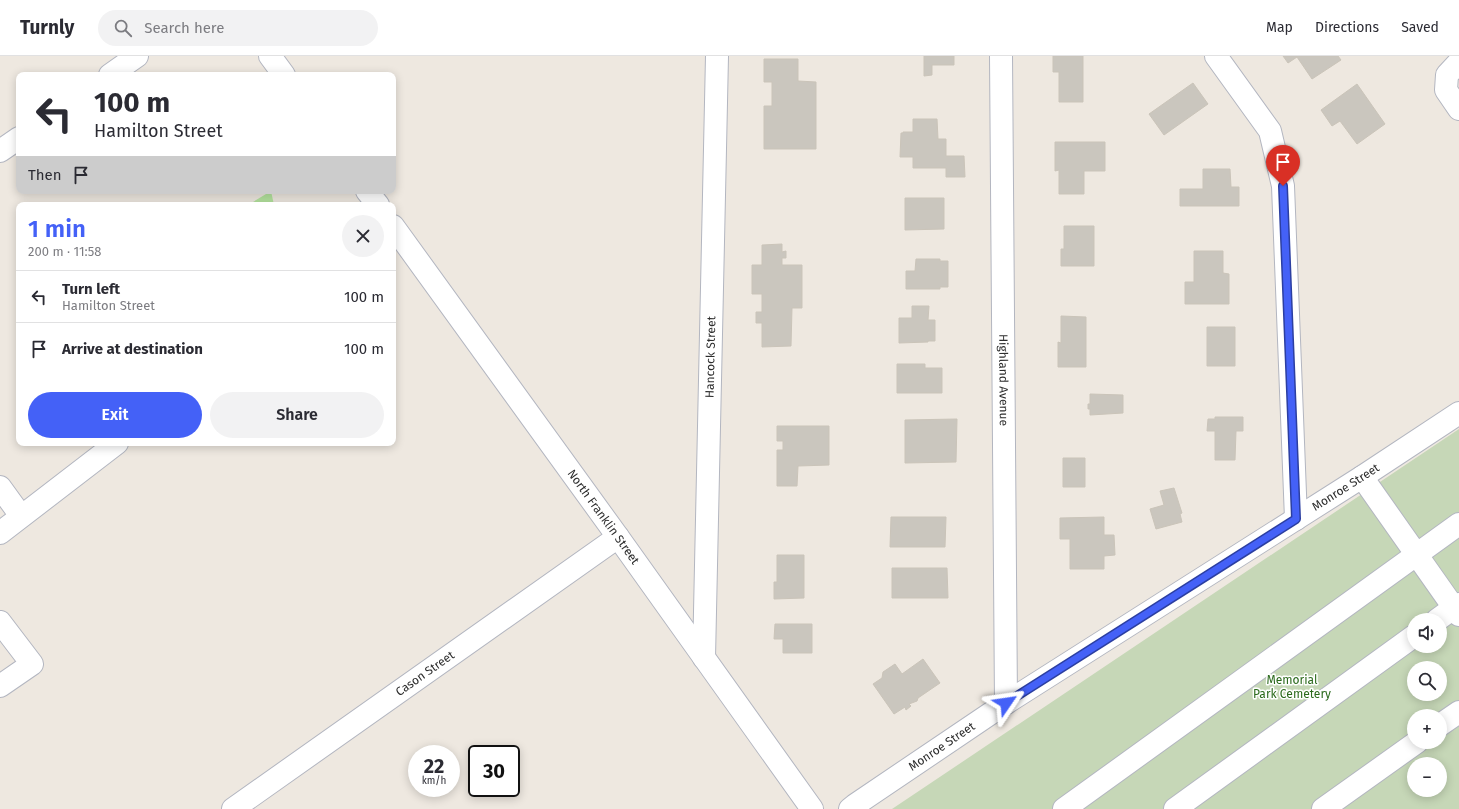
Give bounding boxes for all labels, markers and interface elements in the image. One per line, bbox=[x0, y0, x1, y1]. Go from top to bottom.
search box bbox=[98, 10, 378, 46]
text: Turnly bbox=[20, 16, 74, 39]
icon: search bbox=[112, 17, 134, 39]
text: Search here bbox=[144, 19, 224, 37]
text: Map bbox=[1266, 19, 1293, 36]
text: Directions bbox=[1315, 19, 1379, 36]
text: Saved bbox=[1401, 19, 1439, 36]
text: 100 m bbox=[94, 86, 170, 119]
icon: left bbox=[28, 88, 80, 140]
text: Hamilton Street bbox=[94, 120, 223, 142]
pin bbox=[1266, 145, 1300, 186]
icon: arrive bbox=[1272, 151, 1294, 173]
icon: arrive bbox=[70, 164, 92, 186]
text: Then bbox=[28, 166, 62, 184]
text: 1 min bbox=[28, 215, 86, 243]
button: close bbox=[342, 215, 384, 257]
text: 200 m · 11:58 bbox=[28, 244, 101, 259]
text: Turn left bbox=[62, 280, 120, 298]
icon: left bbox=[28, 286, 50, 308]
text: 100 m bbox=[344, 288, 384, 306]
text: Hamilton Street bbox=[62, 298, 155, 313]
street label: Hancock Street bbox=[703, 315, 718, 398]
street label: Highland Avenue bbox=[996, 334, 1011, 426]
icon: arrive bbox=[28, 338, 50, 360]
text: Arrive at destination bbox=[62, 340, 203, 358]
text: 100 m bbox=[344, 340, 384, 358]
button: Exit bbox=[28, 392, 202, 438]
button: Share bbox=[210, 392, 384, 438]
street label: Monroe Street bbox=[1309, 460, 1382, 514]
street label: North Franklin Street bbox=[564, 467, 643, 568]
map controls bbox=[1407, 613, 1447, 797]
button: sound bbox=[1407, 613, 1447, 653]
street label: Cason Street bbox=[393, 648, 457, 699]
button: search bbox=[1407, 661, 1447, 701]
park label: Memorial Park Cemetery bbox=[1253, 673, 1331, 701]
position arrow bbox=[985, 682, 1027, 724]
button: + bbox=[1407, 709, 1447, 749]
street label: Monroe Street bbox=[906, 719, 978, 774]
speed limit sign: 30 bbox=[468, 745, 520, 797]
text: 22 bbox=[424, 754, 444, 778]
button: − bbox=[1407, 757, 1447, 797]
text: km/h bbox=[422, 775, 446, 787]

